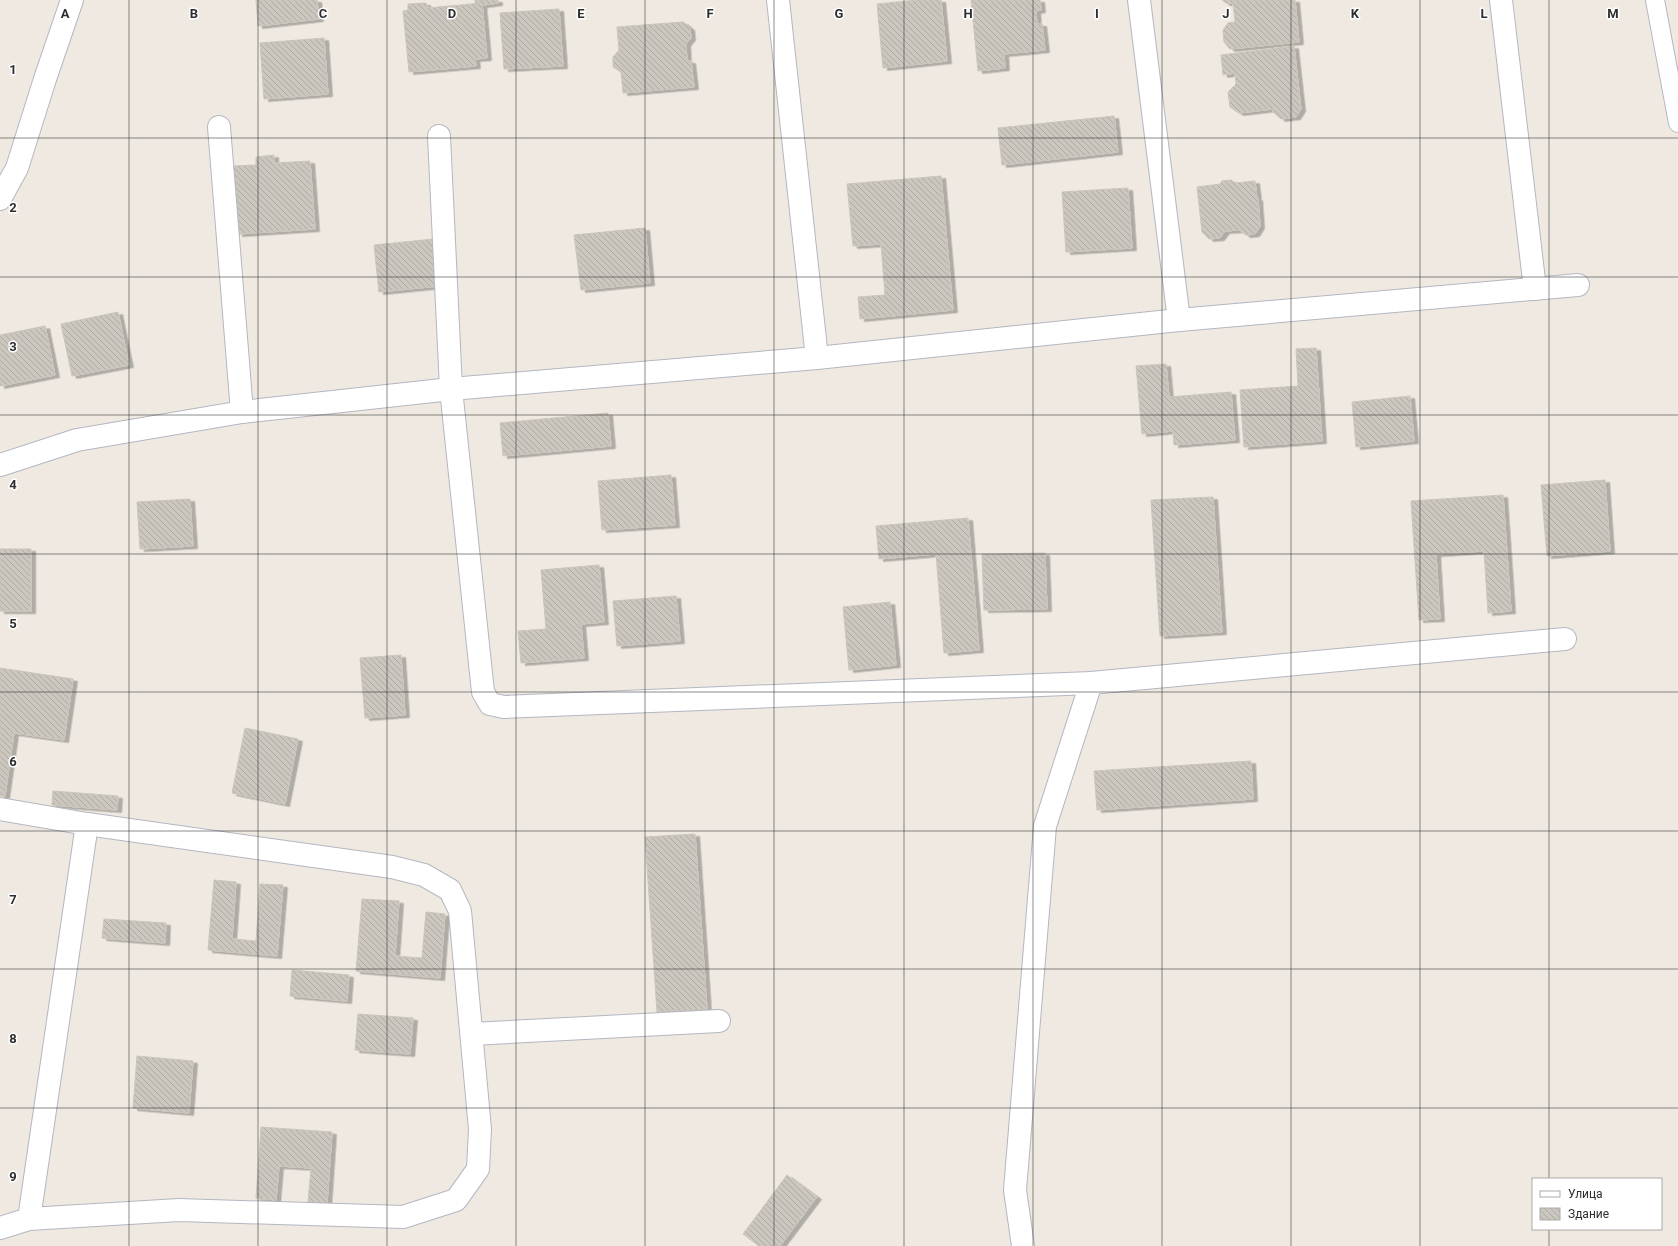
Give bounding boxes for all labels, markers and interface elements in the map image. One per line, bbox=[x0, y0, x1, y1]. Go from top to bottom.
text: A bbox=[61, 6, 70, 21]
text: B bbox=[190, 6, 198, 21]
text: C bbox=[319, 6, 328, 21]
text: D bbox=[448, 6, 456, 21]
text: E bbox=[577, 6, 585, 21]
text: F bbox=[706, 6, 714, 21]
text: G bbox=[835, 6, 844, 21]
text: H bbox=[963, 6, 973, 21]
text: I bbox=[1095, 6, 1099, 21]
text: J bbox=[1222, 6, 1230, 21]
text: K bbox=[1351, 6, 1360, 21]
text: L bbox=[1480, 6, 1488, 21]
text: M bbox=[1607, 6, 1619, 21]
text: 1 bbox=[9, 62, 17, 77]
text: 2 bbox=[9, 200, 17, 215]
text: 3 bbox=[9, 339, 17, 354]
text: 4 bbox=[9, 477, 17, 492]
text: 5 bbox=[9, 616, 17, 631]
text: 6 bbox=[9, 754, 17, 769]
text: 7 bbox=[9, 892, 17, 907]
text: 8 bbox=[9, 1031, 17, 1046]
text: 9 bbox=[9, 1169, 17, 1184]
legend bbox=[1532, 1178, 1662, 1230]
text: Улица bbox=[1568, 1187, 1603, 1201]
text: Здание bbox=[1568, 1207, 1609, 1221]

